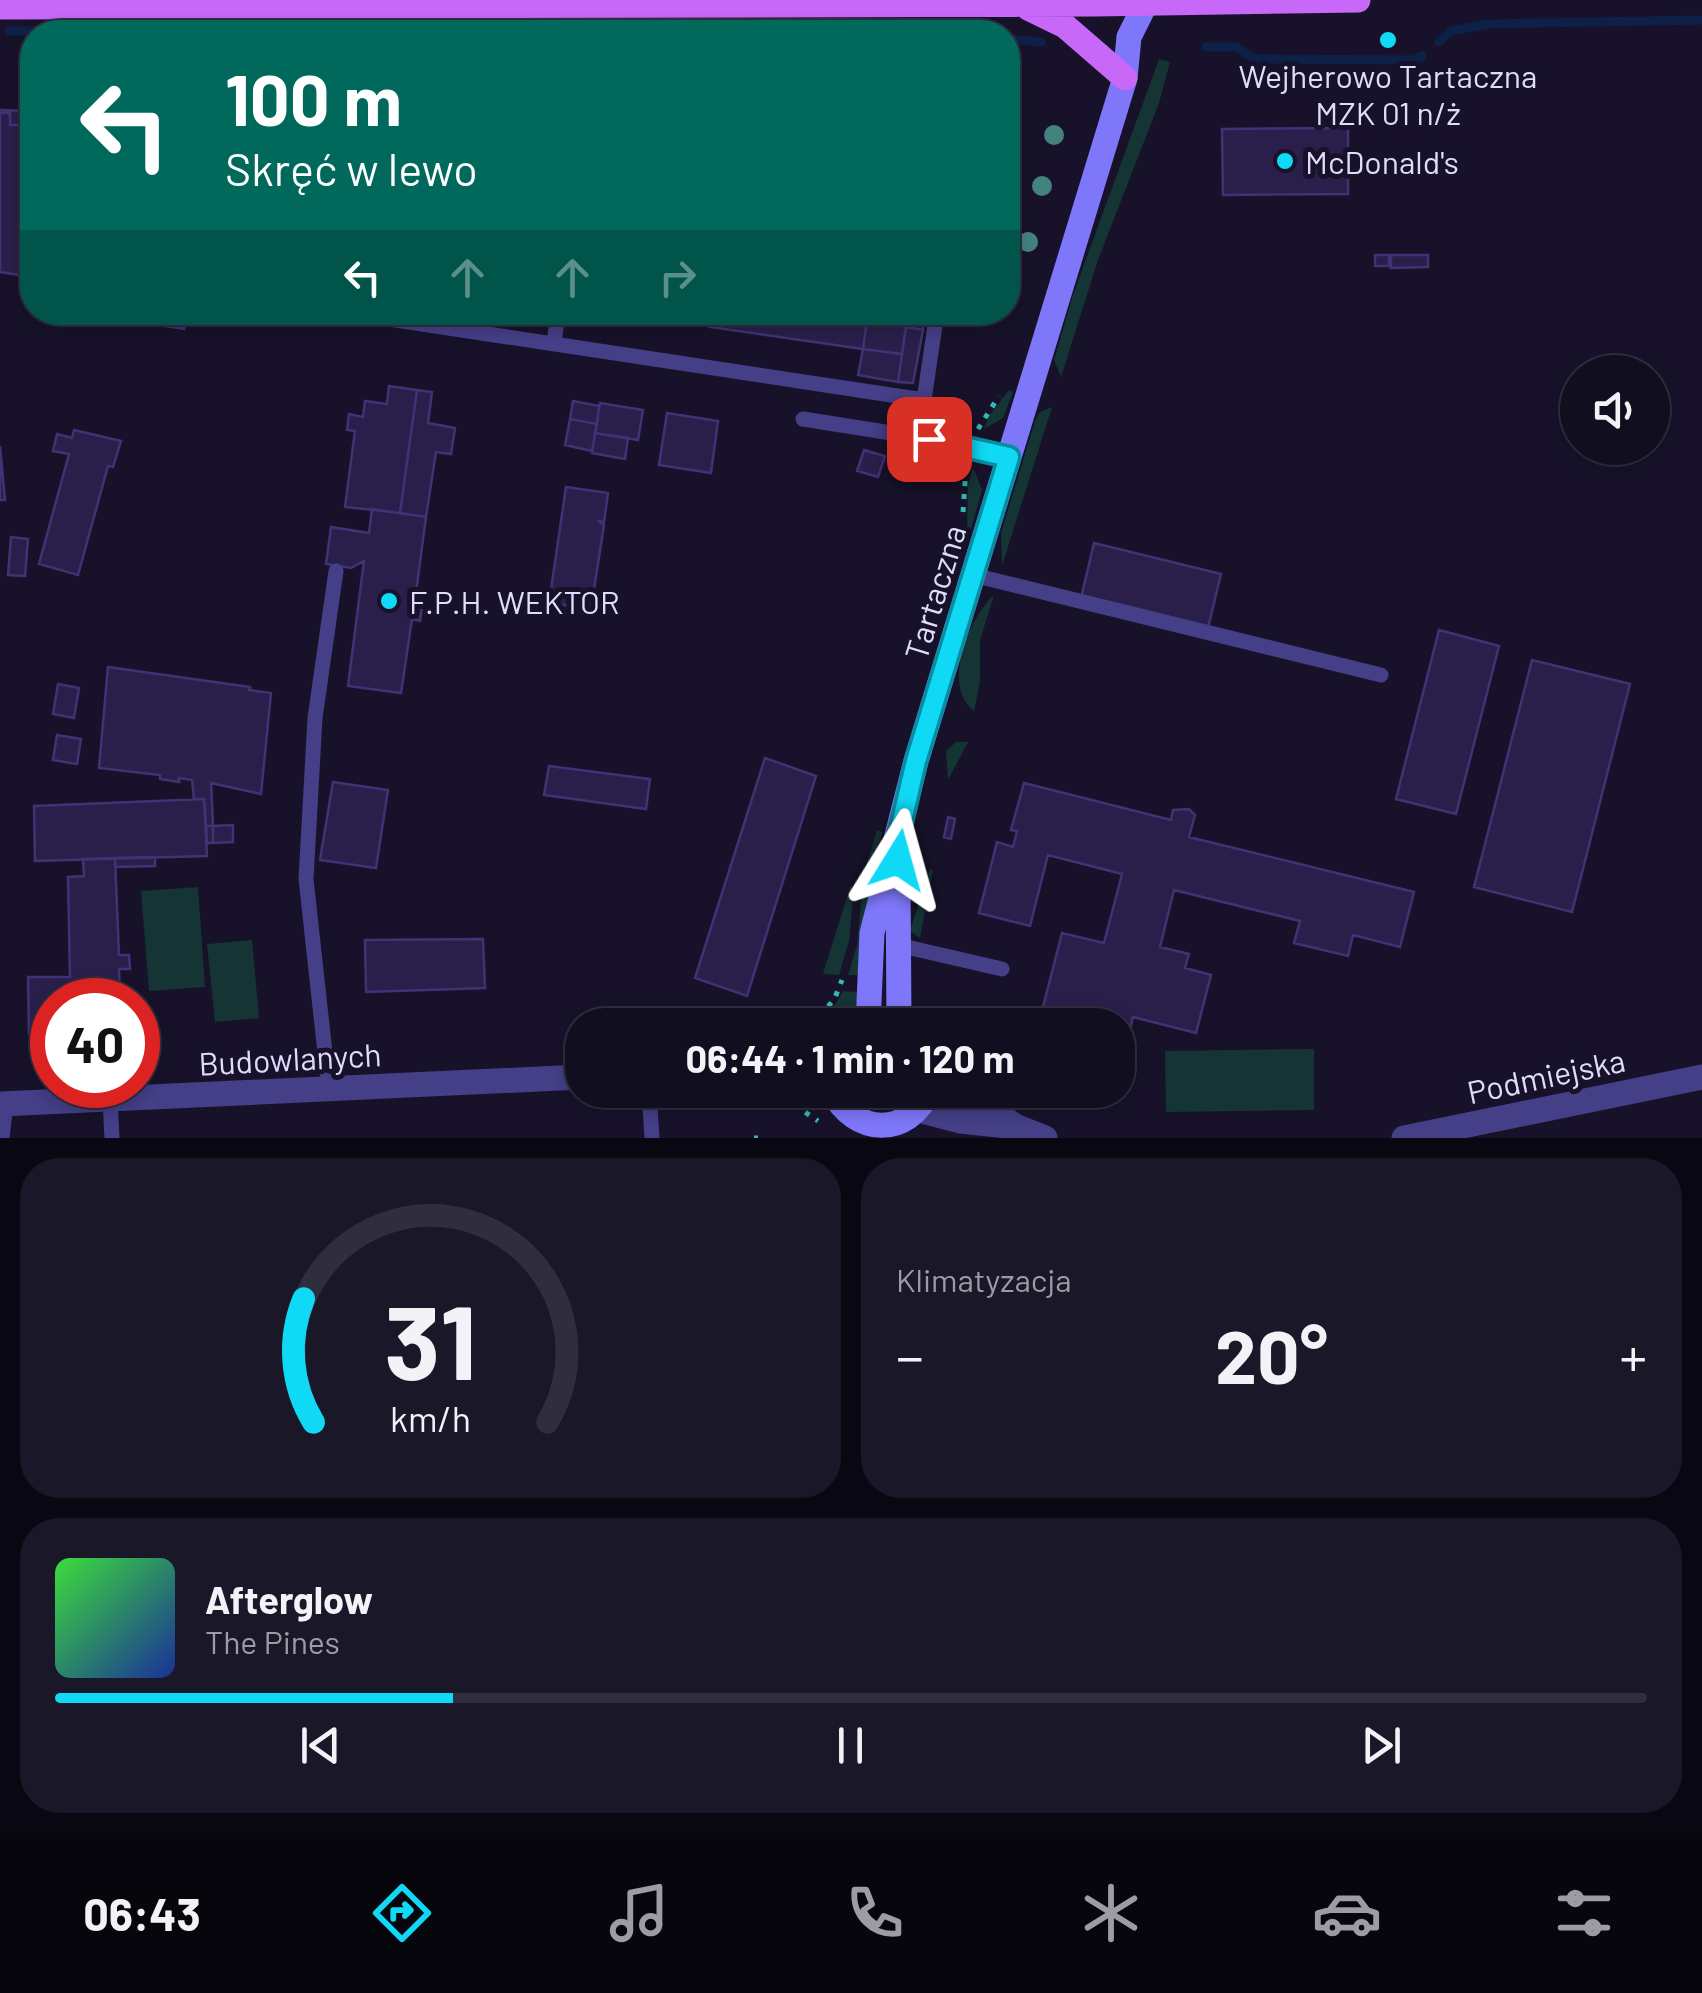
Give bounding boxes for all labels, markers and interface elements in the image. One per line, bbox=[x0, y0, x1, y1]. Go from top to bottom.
marker: Wejherowo Tartaczna MZK 01 n/ż bbox=[1377, 29, 1399, 51]
text: 100 m bbox=[225, 56, 402, 140]
place label: Wejherowo Tartaczna MZK 01 n/ż bbox=[1239, 56, 1537, 131]
icon: left bbox=[60, 60, 190, 190]
text: Skręć w lewo bbox=[225, 141, 478, 195]
place label: McDonald's bbox=[1305, 142, 1459, 180]
marker: McDonald's bbox=[1274, 150, 1296, 172]
icon: left bbox=[335, 250, 390, 305]
icon: ahead bbox=[440, 250, 495, 305]
icon: ahead bbox=[545, 250, 600, 305]
icon: right bbox=[650, 250, 705, 305]
map controls bbox=[1560, 355, 1670, 465]
button: sound bbox=[1560, 355, 1670, 465]
pin bbox=[887, 397, 972, 482]
icon: arrive bbox=[902, 412, 957, 467]
street label: Tartaczna bbox=[896, 520, 972, 664]
place label: F.P.H. WEKTOR bbox=[409, 582, 620, 620]
marker: F.P.H. WEKTOR bbox=[378, 590, 400, 612]
position arrow bbox=[846, 808, 950, 912]
speed limit sign: 40 bbox=[30, 978, 160, 1108]
street label: Budowlanych bbox=[198, 1034, 382, 1082]
text: 06:44 · 1 min · 120 m bbox=[685, 1035, 1015, 1081]
street label: Podmiejska bbox=[1464, 1040, 1628, 1110]
text: Klimatyzacja bbox=[896, 1260, 1072, 1298]
text: 31 bbox=[384, 1276, 477, 1401]
text: 20° bbox=[1215, 1309, 1328, 1399]
text: − bbox=[896, 1322, 924, 1388]
text: + bbox=[1619, 1322, 1647, 1388]
text: km/h bbox=[390, 1396, 471, 1439]
text: Afterglow bbox=[205, 1576, 373, 1622]
text: The Pines bbox=[205, 1622, 340, 1660]
icon: previous bbox=[293, 1718, 348, 1773]
icon: pause bbox=[823, 1718, 878, 1773]
icon: next bbox=[1354, 1718, 1409, 1773]
icon: directions bbox=[367, 1878, 437, 1948]
icon: music bbox=[604, 1878, 674, 1948]
icon: phone bbox=[840, 1878, 910, 1948]
icon: climate bbox=[1076, 1878, 1146, 1948]
icon: car bbox=[1312, 1878, 1382, 1948]
icon: filters bbox=[1549, 1878, 1619, 1948]
text: 06:43 bbox=[83, 1886, 201, 1940]

